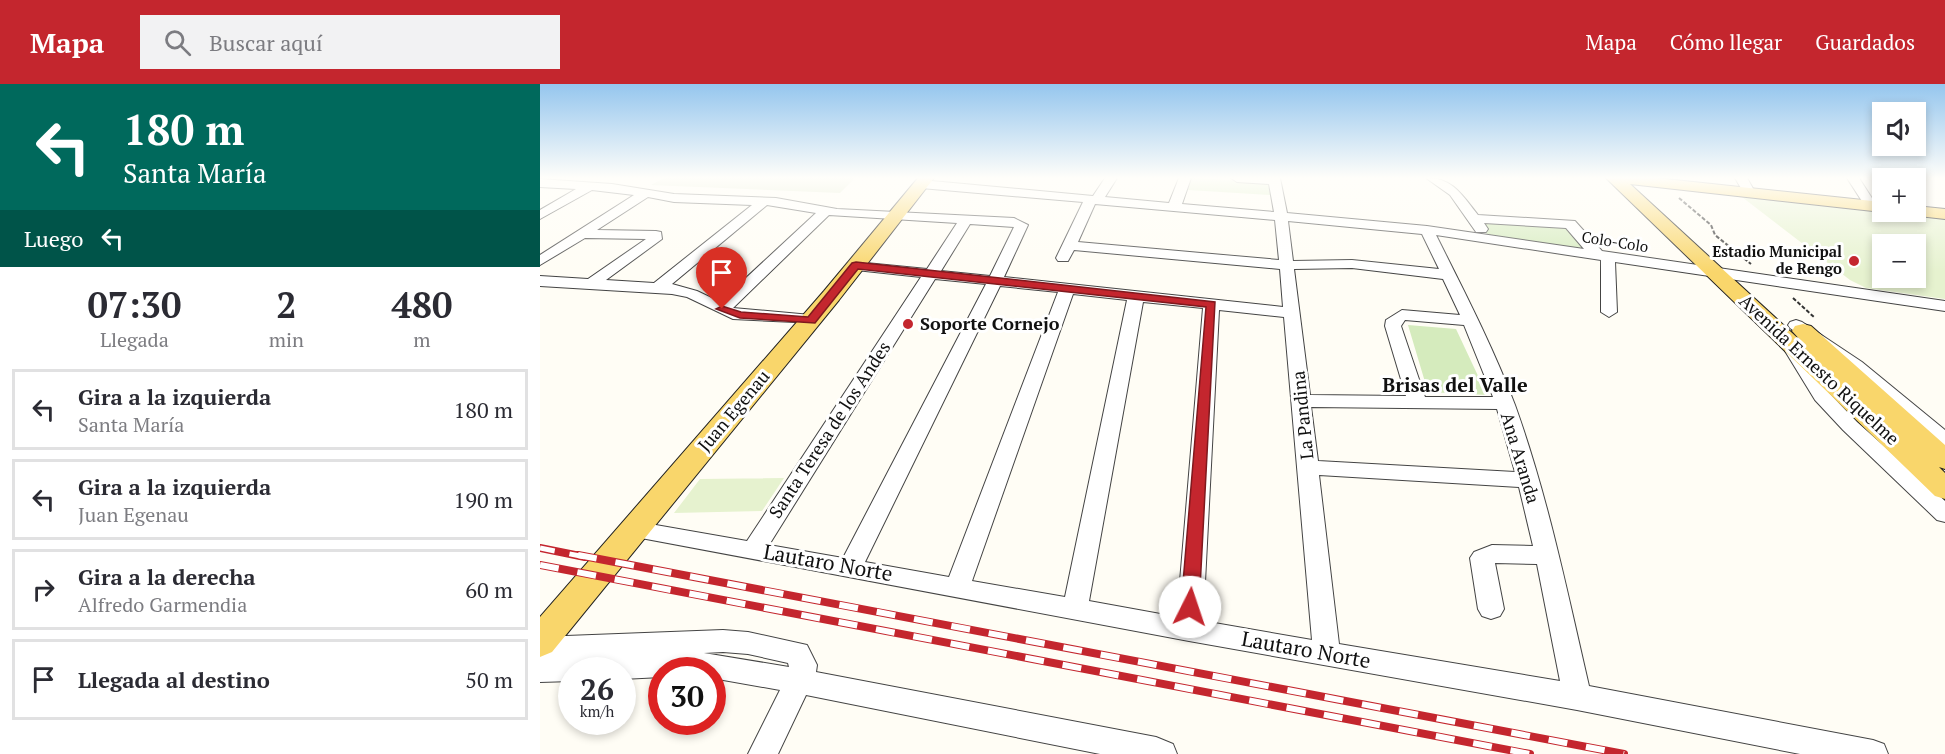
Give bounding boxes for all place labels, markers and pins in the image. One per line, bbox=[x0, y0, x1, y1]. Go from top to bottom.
place label: Estadio Municipal de Rengo bbox=[1712, 241, 1842, 278]
pin bbox=[696, 247, 747, 309]
marker: Estadio Municipal de Rengo bbox=[1847, 254, 1861, 268]
place label: Soporte Cornejo bbox=[920, 311, 1060, 335]
marker: Soporte Cornejo bbox=[901, 317, 915, 331]

